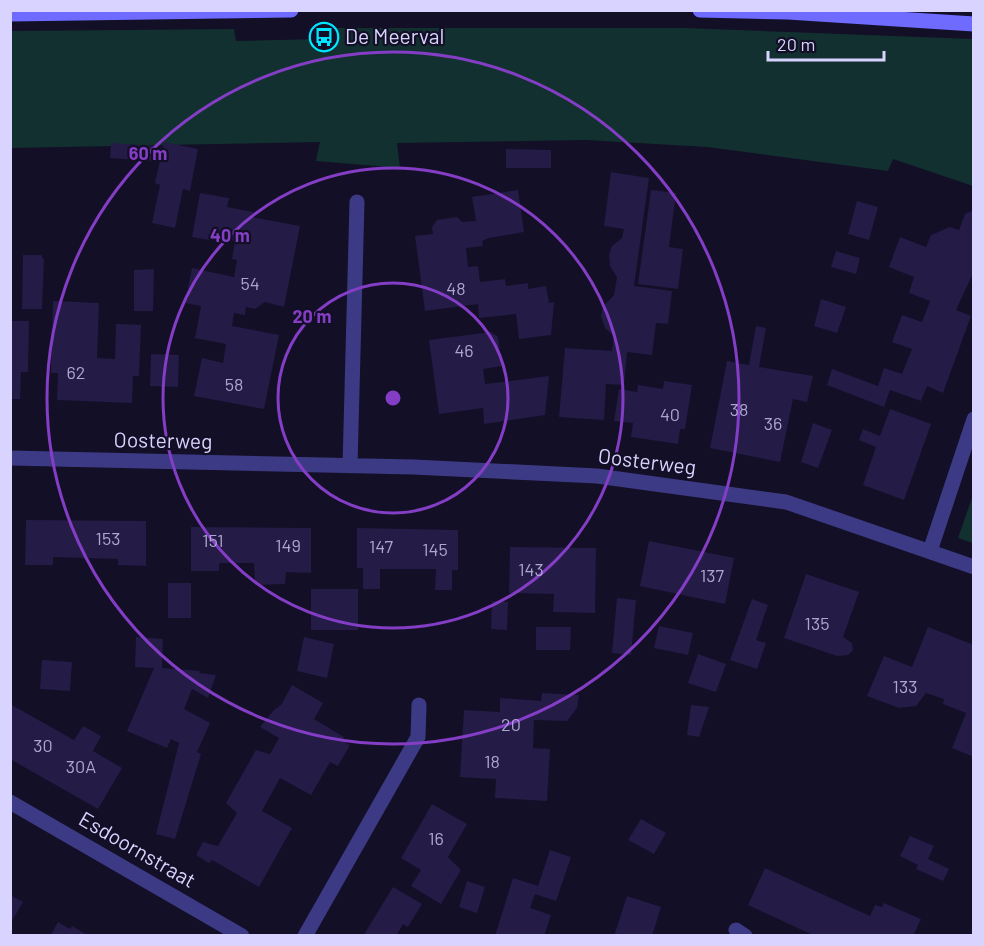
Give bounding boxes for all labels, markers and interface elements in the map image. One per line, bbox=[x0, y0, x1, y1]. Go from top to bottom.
bus stop icon: De Meerval bbox=[308, 21, 340, 53]
place label: De Meerval bbox=[345, 23, 444, 48]
scale bar bbox=[768, 24, 884, 62]
text: 20 m bbox=[777, 33, 815, 55]
text: 60 m bbox=[129, 142, 167, 164]
text: 40 m bbox=[210, 224, 250, 246]
house number: 54 bbox=[240, 272, 260, 294]
house number: 48 bbox=[446, 277, 466, 299]
text: 20 m bbox=[293, 305, 331, 327]
house number: 46 bbox=[454, 339, 474, 361]
house number: 62 bbox=[67, 361, 85, 383]
house number: 58 bbox=[225, 373, 243, 395]
centre of rings bbox=[383, 388, 403, 408]
house number: 38 bbox=[730, 398, 748, 420]
house number: 40 bbox=[660, 403, 680, 425]
house number: 36 bbox=[764, 412, 782, 434]
street label: Oosterweg bbox=[114, 426, 213, 453]
street label: Oosterweg bbox=[597, 442, 698, 479]
house number: 153 bbox=[96, 527, 120, 549]
house number: 151 bbox=[202, 529, 224, 551]
house number: 149 bbox=[275, 534, 301, 556]
house number: 147 bbox=[369, 535, 394, 557]
house number: 145 bbox=[422, 538, 448, 560]
house number: 143 bbox=[518, 558, 544, 580]
house number: 137 bbox=[700, 564, 725, 586]
house number: 135 bbox=[805, 612, 829, 634]
house number: 133 bbox=[893, 675, 917, 697]
house number: 20 bbox=[501, 713, 521, 735]
house number: 30 bbox=[33, 734, 53, 756]
house number: 18 bbox=[484, 750, 500, 772]
house number: 30A bbox=[66, 755, 96, 777]
street label: Esdoornstraat bbox=[75, 805, 201, 892]
house number: 16 bbox=[428, 827, 444, 849]

